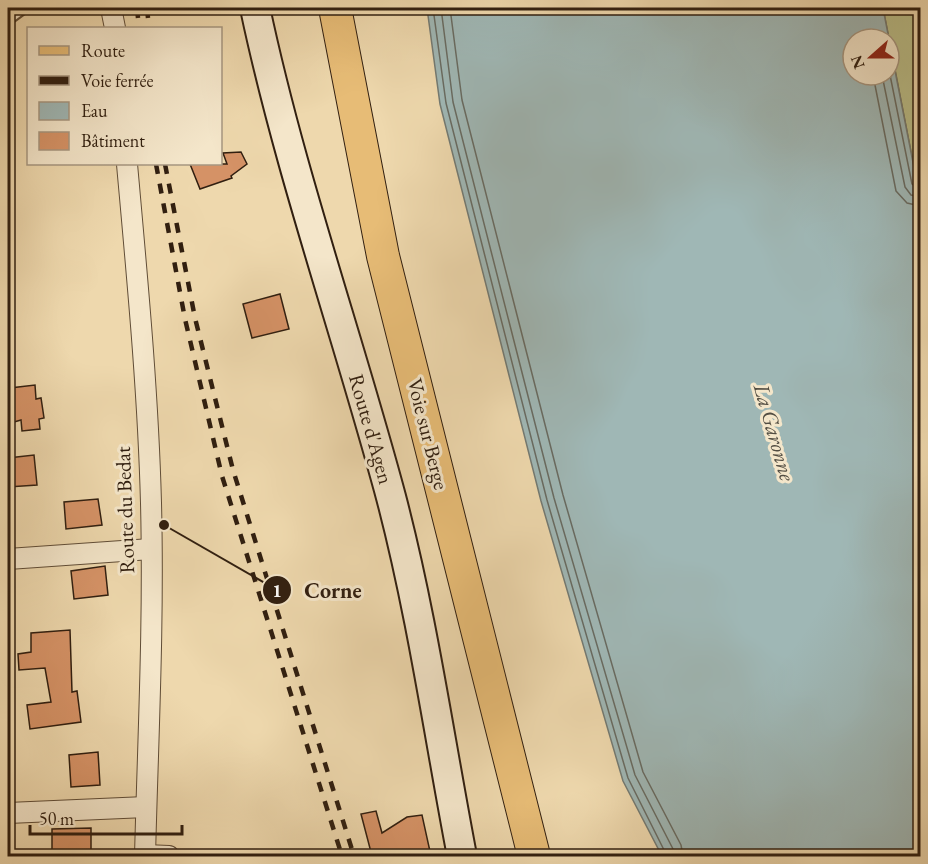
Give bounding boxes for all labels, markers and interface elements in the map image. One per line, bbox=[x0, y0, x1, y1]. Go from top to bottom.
legend bbox=[27, 27, 222, 165]
north arrow bbox=[841, 27, 901, 87]
text: Route bbox=[81, 39, 125, 62]
text: N bbox=[845, 52, 870, 72]
text: Voie ferrée bbox=[81, 69, 153, 92]
text: Eau bbox=[81, 99, 108, 122]
text: Bâtiment bbox=[81, 129, 145, 152]
street label: Route d'Agen bbox=[343, 371, 400, 487]
street label: Voie sur Berge bbox=[402, 375, 455, 492]
water label: La Garonne bbox=[746, 379, 802, 485]
street label: Route du Bedat bbox=[109, 446, 140, 574]
callout: Corne bbox=[262, 570, 374, 610]
text: Corne bbox=[304, 576, 362, 605]
text: 1 bbox=[272, 579, 282, 602]
scale bar bbox=[30, 798, 182, 836]
text: 50 m bbox=[39, 807, 74, 830]

